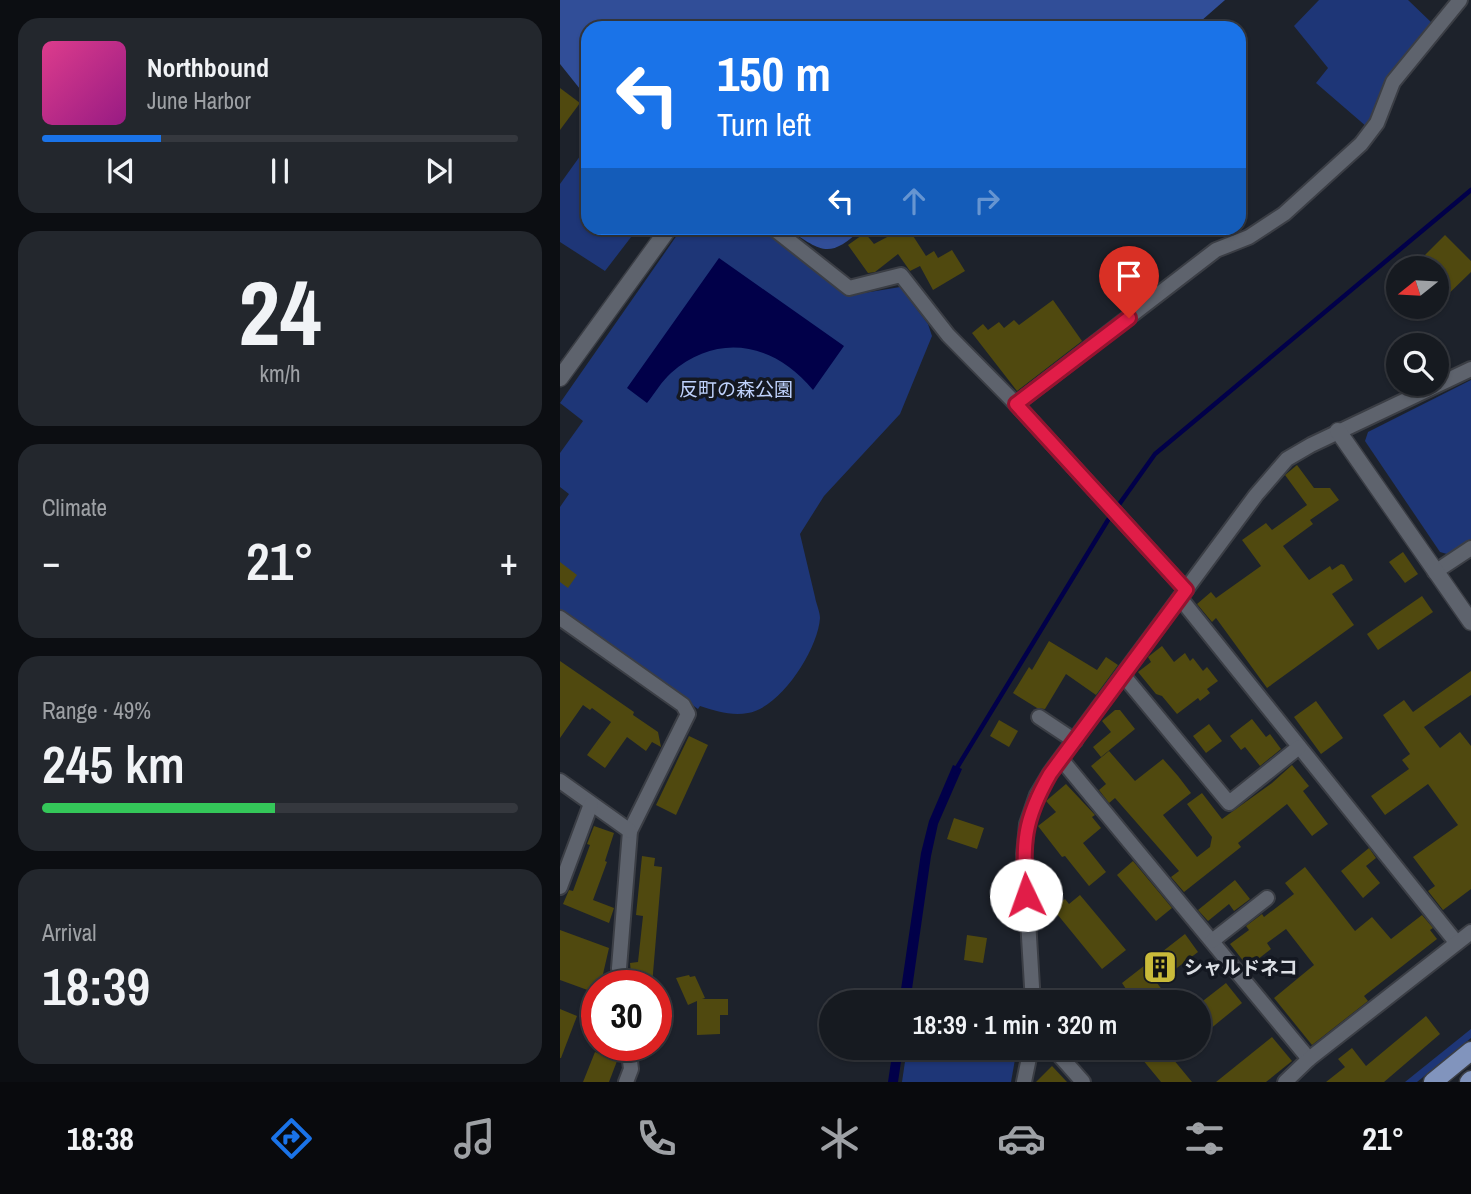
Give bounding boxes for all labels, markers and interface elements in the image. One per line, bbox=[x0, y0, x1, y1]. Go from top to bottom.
text: 150 m bbox=[717, 40, 831, 106]
icon: left bbox=[602, 49, 693, 140]
text: Northbound bbox=[147, 50, 269, 85]
text: June Harbor bbox=[147, 85, 251, 116]
text: Turn left bbox=[717, 103, 811, 146]
icon: previous bbox=[102, 152, 140, 190]
icon: pause bbox=[261, 152, 299, 190]
icon: next bbox=[420, 152, 458, 190]
icon: left bbox=[822, 182, 860, 220]
icon: ahead bbox=[895, 182, 933, 220]
icon: right bbox=[968, 182, 1006, 220]
pin bbox=[1099, 246, 1159, 318]
text: 24 bbox=[239, 251, 322, 373]
north arrow bbox=[1386, 256, 1449, 318]
map controls bbox=[1386, 256, 1449, 396]
icon: arrive bbox=[1110, 257, 1148, 295]
button: search bbox=[1386, 333, 1449, 396]
text: km/h bbox=[260, 358, 300, 389]
park label: 反町の森公園 bbox=[679, 376, 793, 402]
text: Climate bbox=[42, 492, 107, 523]
text: 21° bbox=[246, 526, 314, 596]
text: − bbox=[42, 536, 60, 587]
text: + bbox=[500, 536, 518, 587]
text: Range · 49% bbox=[42, 695, 151, 726]
text: 245 km bbox=[42, 729, 185, 799]
position arrow bbox=[989, 858, 1063, 932]
text: Arrival bbox=[42, 917, 97, 948]
building icon: シャルドネコ bbox=[1141, 948, 1179, 986]
text: 18:39 bbox=[42, 951, 150, 1021]
place label: シャルドネコ bbox=[1184, 954, 1298, 980]
speed limit sign: 30 bbox=[581, 970, 672, 1061]
text: 18:39 · 1 min · 320 m bbox=[913, 1007, 1117, 1042]
icon: directions bbox=[267, 1114, 316, 1163]
icon: music bbox=[450, 1114, 499, 1163]
icon: phone bbox=[632, 1114, 681, 1163]
icon: climate bbox=[815, 1114, 864, 1163]
icon: car bbox=[997, 1114, 1046, 1163]
icon: filters bbox=[1180, 1114, 1229, 1163]
text: 18:38 bbox=[67, 1117, 134, 1160]
text: 21° bbox=[1362, 1117, 1404, 1160]

